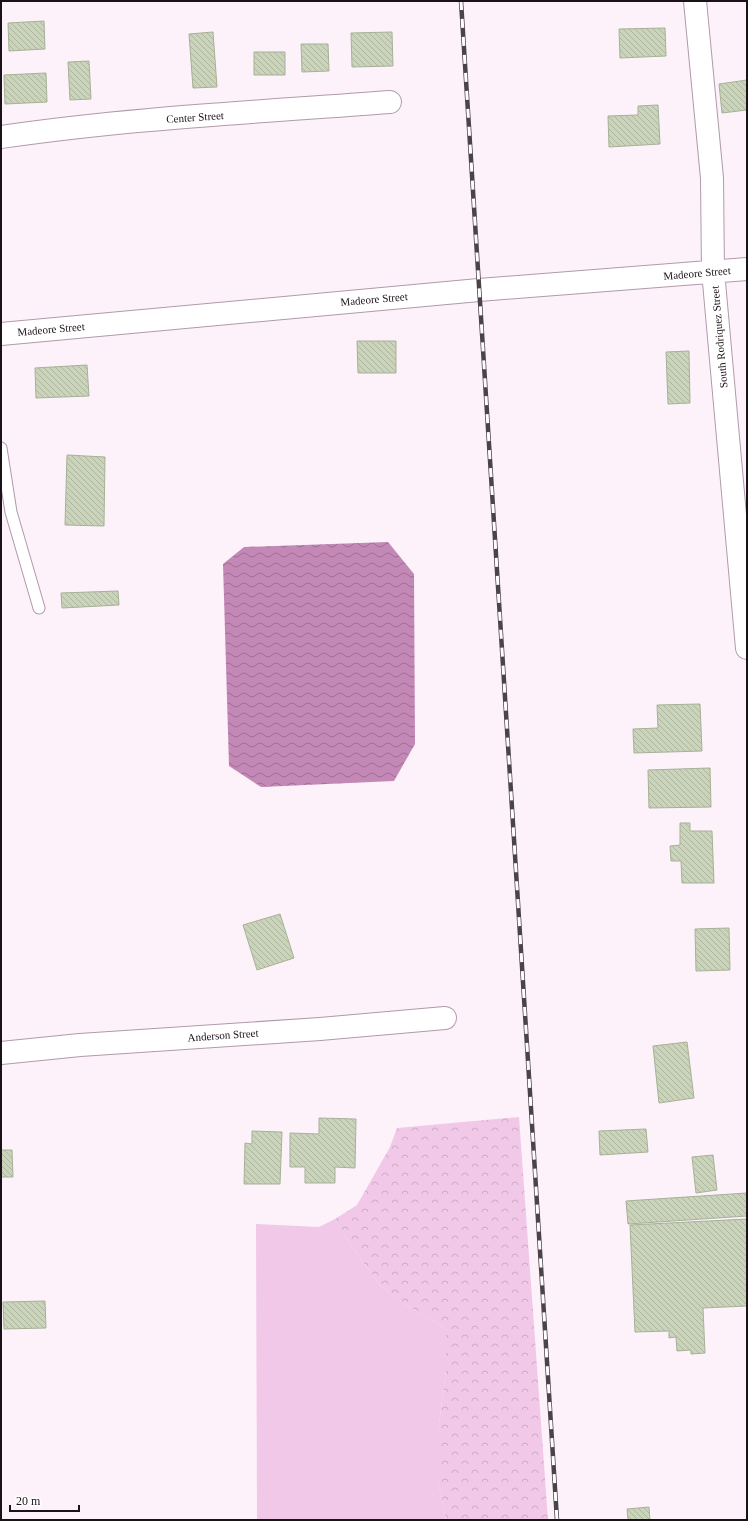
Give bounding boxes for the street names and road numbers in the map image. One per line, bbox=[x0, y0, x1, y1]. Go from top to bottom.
street label: Center Street bbox=[166, 109, 224, 125]
street label: Madeore Street bbox=[663, 264, 731, 282]
street label: South Rodriquez Street bbox=[709, 285, 729, 389]
street label: Madeore Street bbox=[340, 290, 408, 308]
street label: Madeore Street bbox=[17, 320, 85, 338]
street label: Anderson Street bbox=[187, 1027, 259, 1043]

